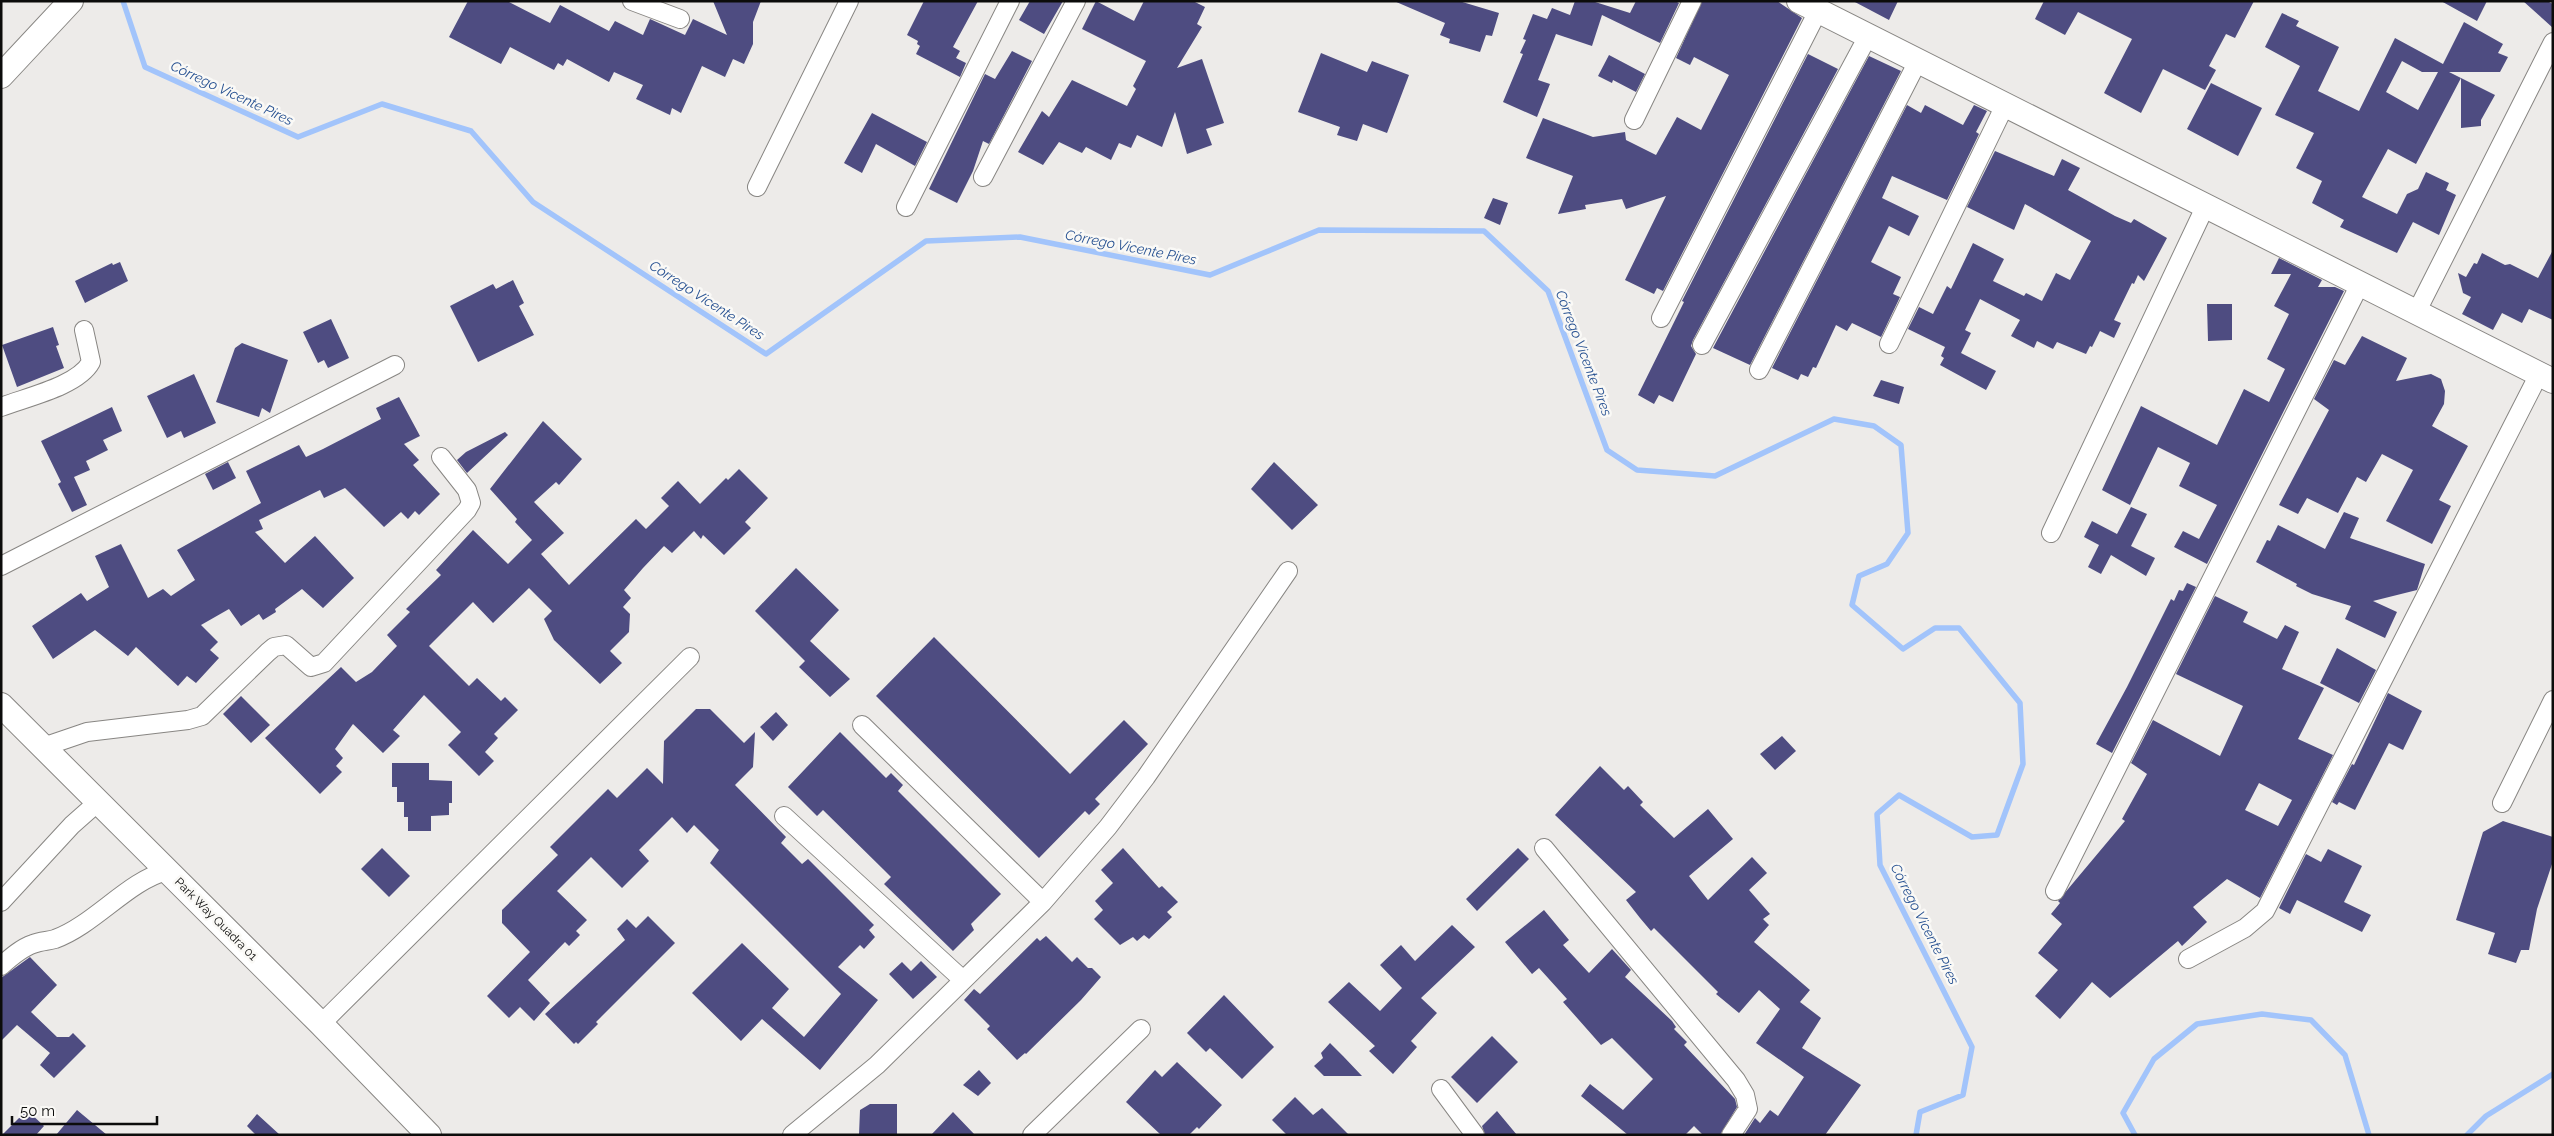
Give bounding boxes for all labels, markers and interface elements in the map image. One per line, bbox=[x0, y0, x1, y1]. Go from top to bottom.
water label: Córrego Vicente Pires bbox=[168, 58, 296, 129]
water label: Córrego Vicente Pires bbox=[1064, 226, 1198, 268]
water label: Córrego Vicente Pires bbox=[647, 257, 768, 343]
water label: Córrego Vicente Pires bbox=[1553, 288, 1616, 419]
water label: Córrego Vicente Pires bbox=[1888, 861, 1963, 987]
street label: Park Way Quadra 01 bbox=[172, 875, 260, 963]
scale bar bbox=[12, 1094, 158, 1126]
text: 50 m bbox=[20, 1102, 55, 1120]

